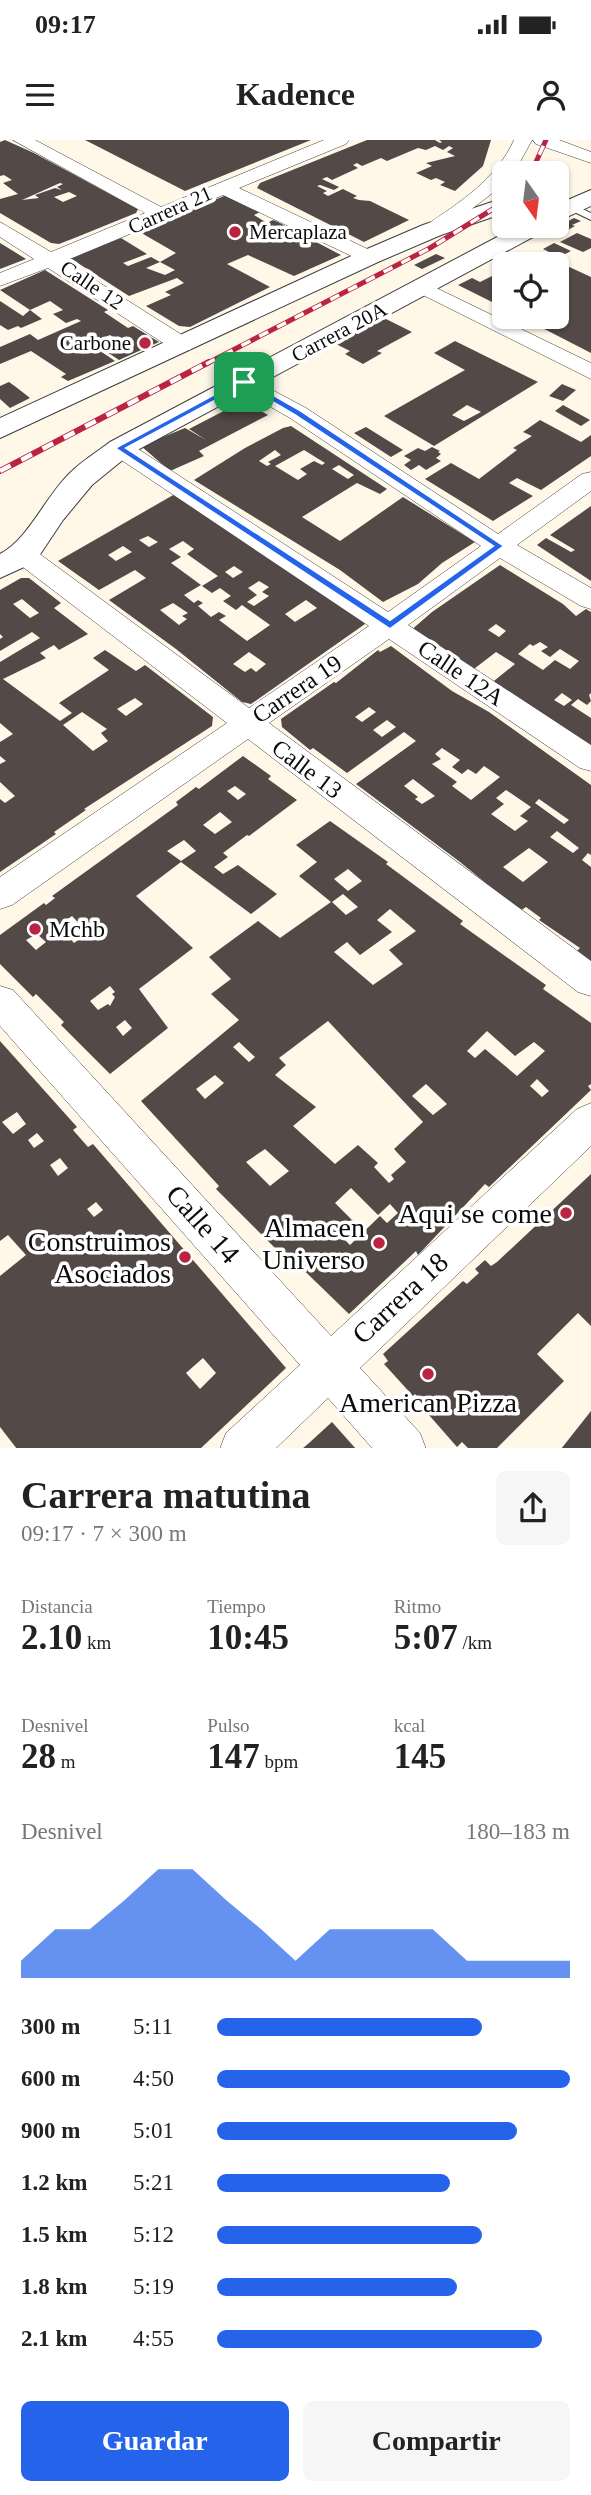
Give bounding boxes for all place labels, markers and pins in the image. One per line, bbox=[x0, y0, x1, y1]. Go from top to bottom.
place label: Mercaplaza bbox=[249, 220, 348, 244]
marker: Mercaplaza bbox=[227, 224, 243, 240]
place label: Carbone bbox=[60, 331, 131, 355]
marker: Carbone bbox=[137, 335, 153, 351]
pin bbox=[214, 352, 274, 412]
place label: Mchb bbox=[49, 916, 105, 942]
marker: Mchb bbox=[27, 921, 43, 937]
place label: Aqui se come bbox=[398, 1198, 552, 1229]
marker: Aqui se come bbox=[558, 1205, 574, 1221]
place label: Almacen Universo bbox=[262, 1212, 365, 1275]
place label: Construimos Asociados bbox=[28, 1226, 171, 1289]
marker: Almacen Universo bbox=[371, 1235, 387, 1251]
marker: Construimos Asociados bbox=[177, 1249, 193, 1265]
marker: American Pizza bbox=[420, 1366, 436, 1382]
place label: American Pizza bbox=[339, 1387, 518, 1418]

